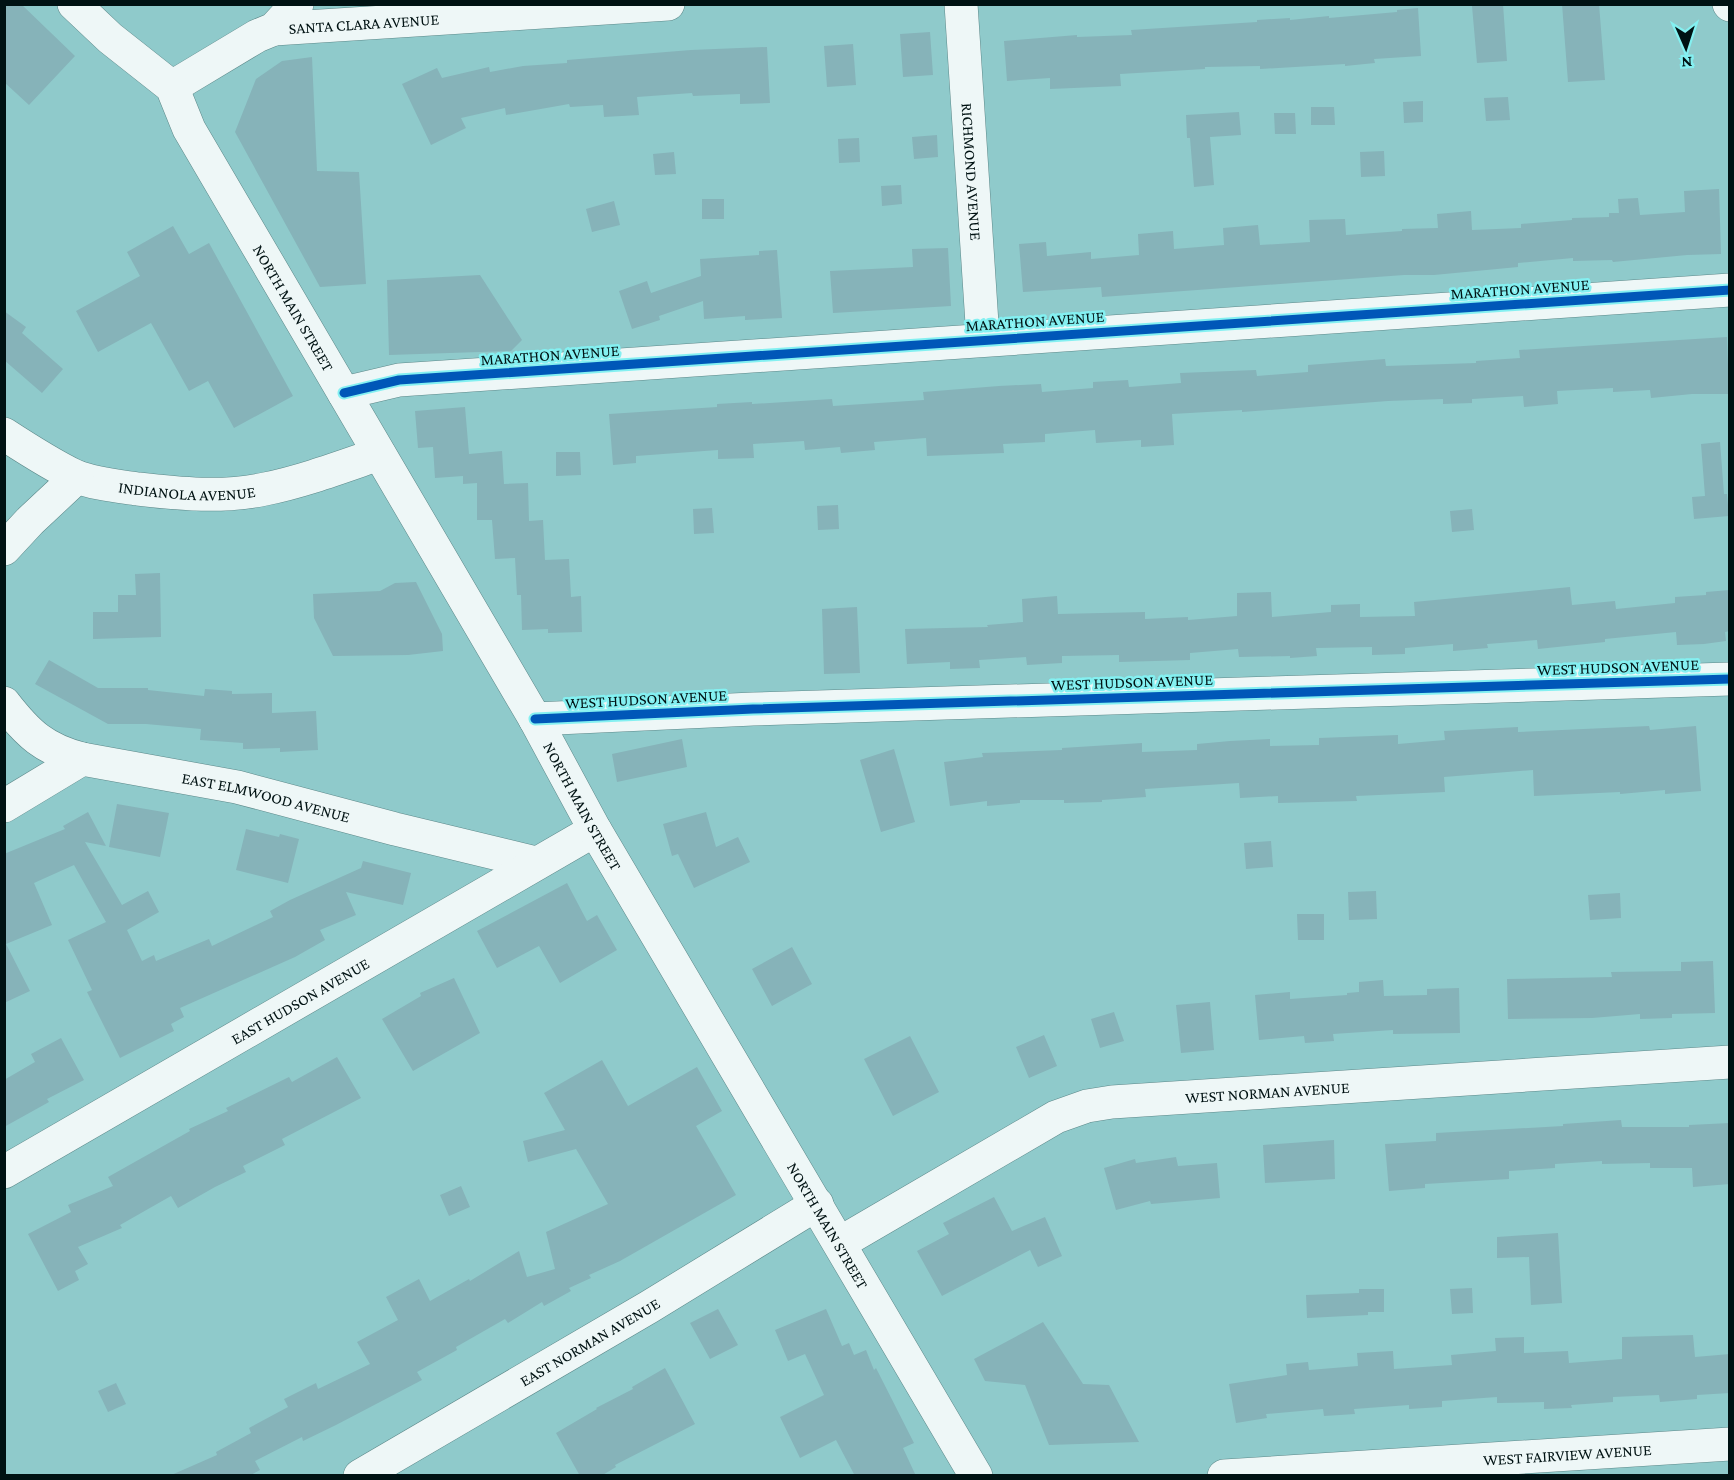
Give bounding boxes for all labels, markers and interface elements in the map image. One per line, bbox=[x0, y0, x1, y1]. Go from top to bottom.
street label: SANTA CLARA AVENUE bbox=[288, 10, 440, 37]
north arrow bbox=[1656, 18, 1716, 78]
text: N bbox=[1681, 54, 1693, 71]
street label: RICHMOND AVENUE bbox=[959, 102, 985, 241]
street label: NORTH MAIN STREET bbox=[250, 241, 338, 374]
street label: MARATHON AVENUE bbox=[1450, 276, 1590, 302]
street label: MARATHON AVENUE bbox=[965, 308, 1105, 334]
street label: MARATHON AVENUE bbox=[480, 342, 620, 368]
street label: INDIANOLA AVENUE bbox=[117, 478, 257, 503]
street label: WEST HUDSON AVENUE bbox=[1537, 656, 1700, 678]
street label: WEST HUDSON AVENUE bbox=[1051, 671, 1214, 693]
street label: WEST HUDSON AVENUE bbox=[565, 686, 728, 712]
street label: NORTH MAIN STREET bbox=[541, 739, 625, 873]
street label: EAST ELMWOOD AVENUE bbox=[181, 769, 352, 825]
street label: EAST HUDSON AVENUE bbox=[228, 954, 372, 1047]
street label: WEST NORMAN AVENUE bbox=[1185, 1078, 1350, 1106]
street label: NORTH MAIN STREET bbox=[784, 1159, 872, 1292]
street label: EAST NORMAN AVENUE bbox=[517, 1294, 663, 1389]
street label: WEST FAIRVIEW AVENUE bbox=[1483, 1440, 1652, 1468]

